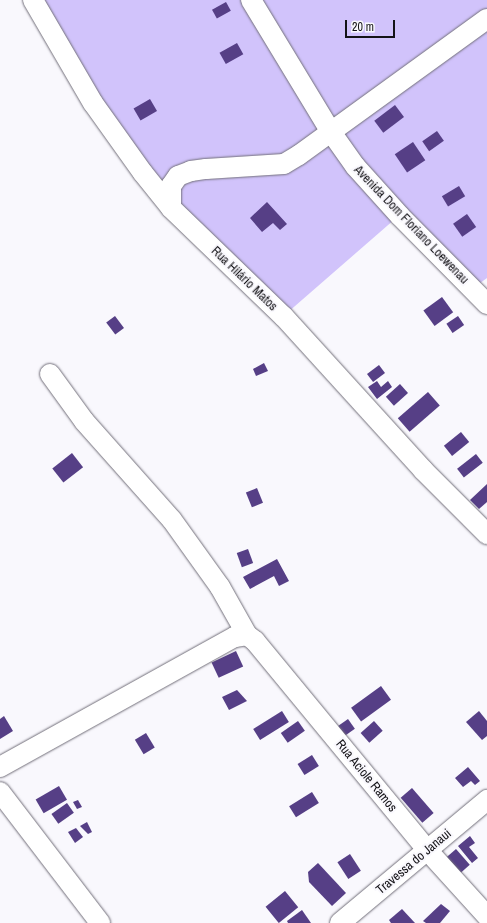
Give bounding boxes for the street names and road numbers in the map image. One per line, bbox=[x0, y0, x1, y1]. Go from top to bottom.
street label: Avenida Dom Floriano Loewenau bbox=[350, 163, 472, 287]
street label: Rua Hilário Matos bbox=[208, 244, 280, 314]
street label: Rua Aciole Ramos bbox=[332, 737, 400, 815]
street label: Travessa do Janaui bbox=[373, 826, 455, 898]

